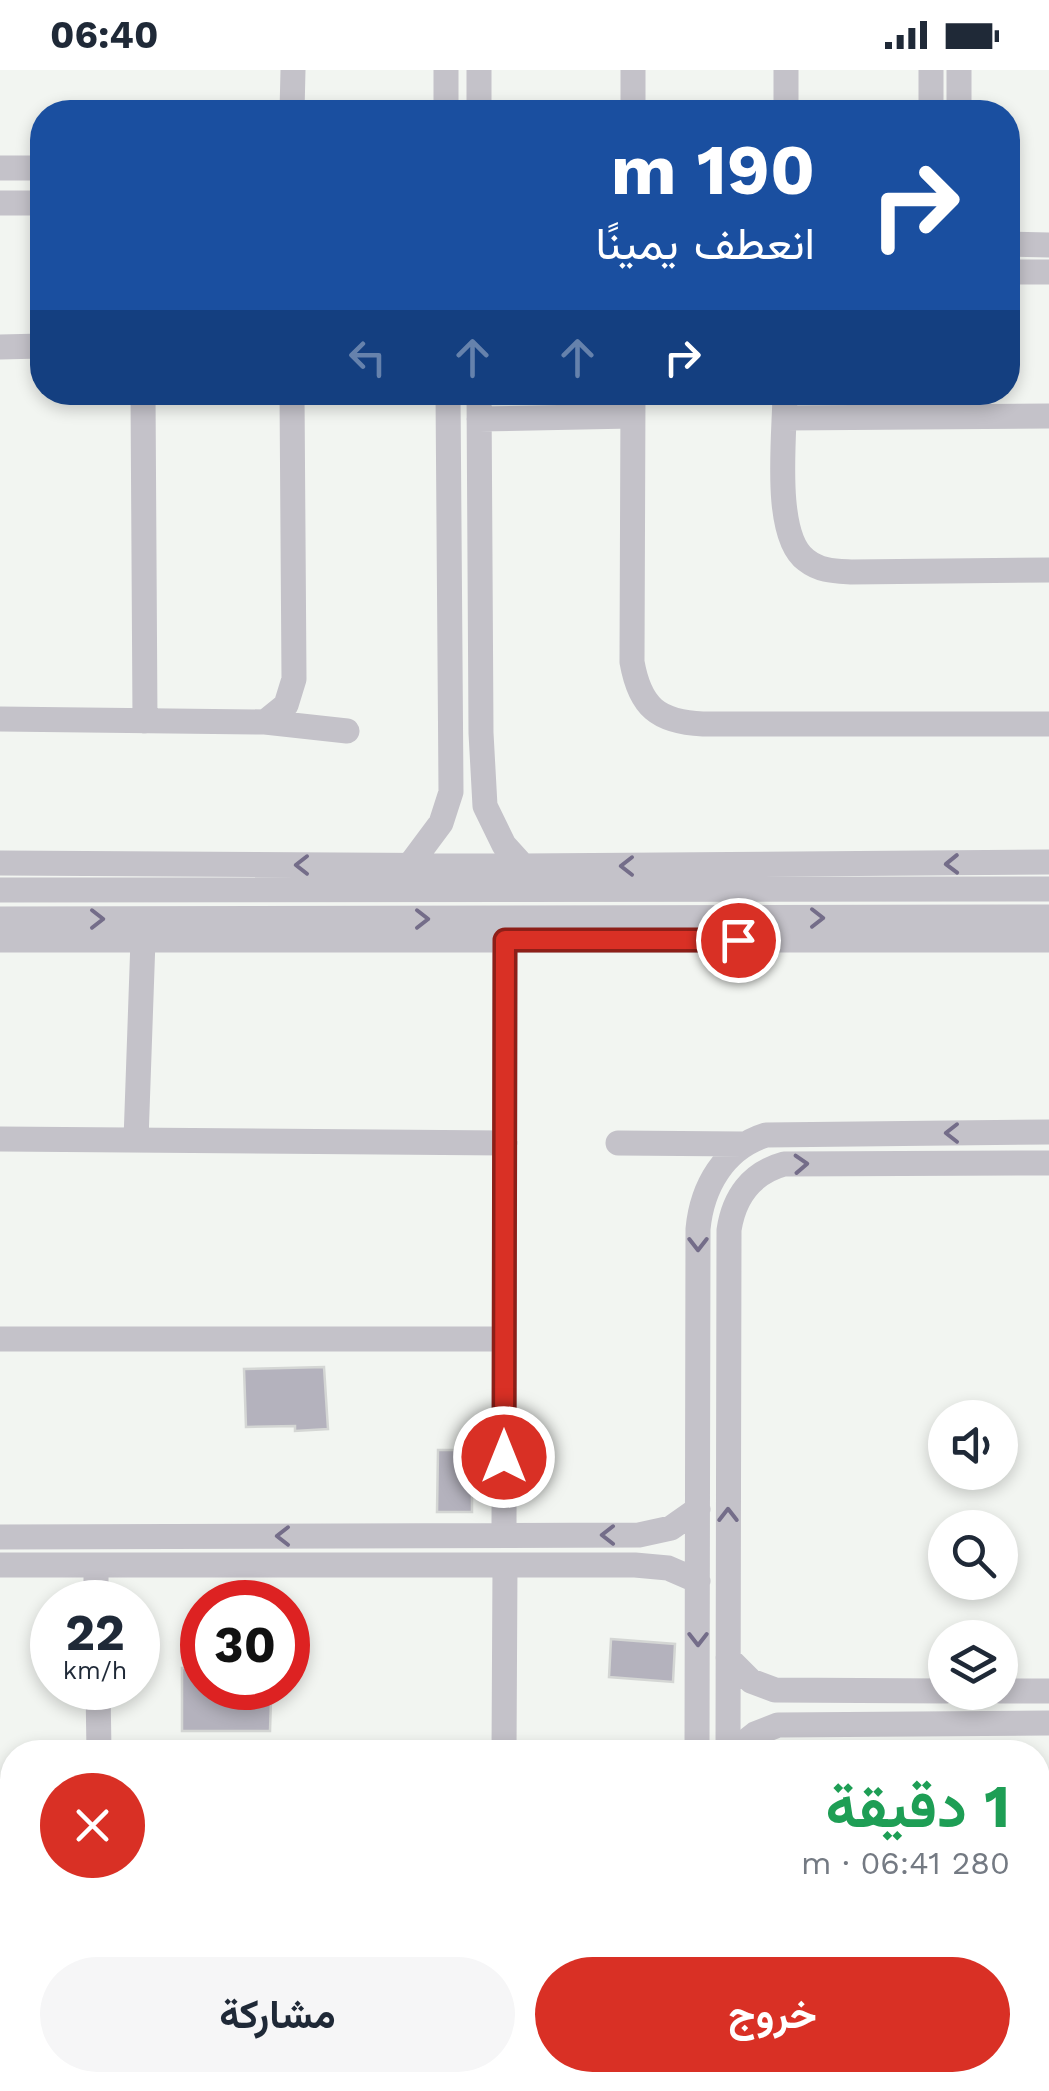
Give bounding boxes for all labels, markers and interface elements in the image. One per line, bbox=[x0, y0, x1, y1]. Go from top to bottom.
text: 06:40 bbox=[50, 13, 158, 57]
text: 190 m bbox=[611, 129, 815, 211]
icon: right bbox=[850, 140, 980, 270]
text: انعطف يمينًا bbox=[595, 217, 815, 270]
icon: left bbox=[340, 330, 395, 385]
icon: ahead bbox=[445, 330, 500, 385]
icon: ahead bbox=[550, 330, 605, 385]
icon: right bbox=[655, 330, 710, 385]
one-way arrow bbox=[943, 853, 959, 874]
one-way arrow bbox=[293, 854, 308, 876]
one-way arrow bbox=[618, 855, 634, 877]
pin bbox=[696, 898, 781, 983]
one-way arrow bbox=[810, 907, 826, 929]
one-way arrow bbox=[90, 908, 106, 930]
one-way arrow bbox=[416, 908, 431, 930]
icon: arrive bbox=[711, 913, 766, 968]
one-way arrow bbox=[943, 1122, 958, 1144]
one-way arrow bbox=[794, 1153, 810, 1174]
one-way arrow bbox=[688, 1237, 709, 1253]
map controls bbox=[928, 1400, 1018, 1710]
button: sound bbox=[928, 1400, 1018, 1490]
position arrow bbox=[452, 1405, 556, 1509]
one-way arrow bbox=[717, 1507, 739, 1522]
button: search bbox=[928, 1510, 1018, 1600]
one-way arrow bbox=[599, 1524, 614, 1546]
one-way arrow bbox=[274, 1525, 290, 1547]
speed limit sign: 30 bbox=[180, 1580, 310, 1710]
text: 22 bbox=[65, 1603, 125, 1662]
button: layers bbox=[928, 1620, 1018, 1710]
one-way arrow bbox=[687, 1632, 709, 1648]
text: km/h bbox=[63, 1656, 127, 1685]
text: 1 دقيقة bbox=[825, 1771, 1010, 1842]
button: close bbox=[40, 1773, 145, 1878]
text: 280 m · 06:41 bbox=[801, 1844, 1010, 1882]
button: مشاركة bbox=[40, 1957, 515, 2072]
button: خروج bbox=[535, 1957, 1010, 2072]

